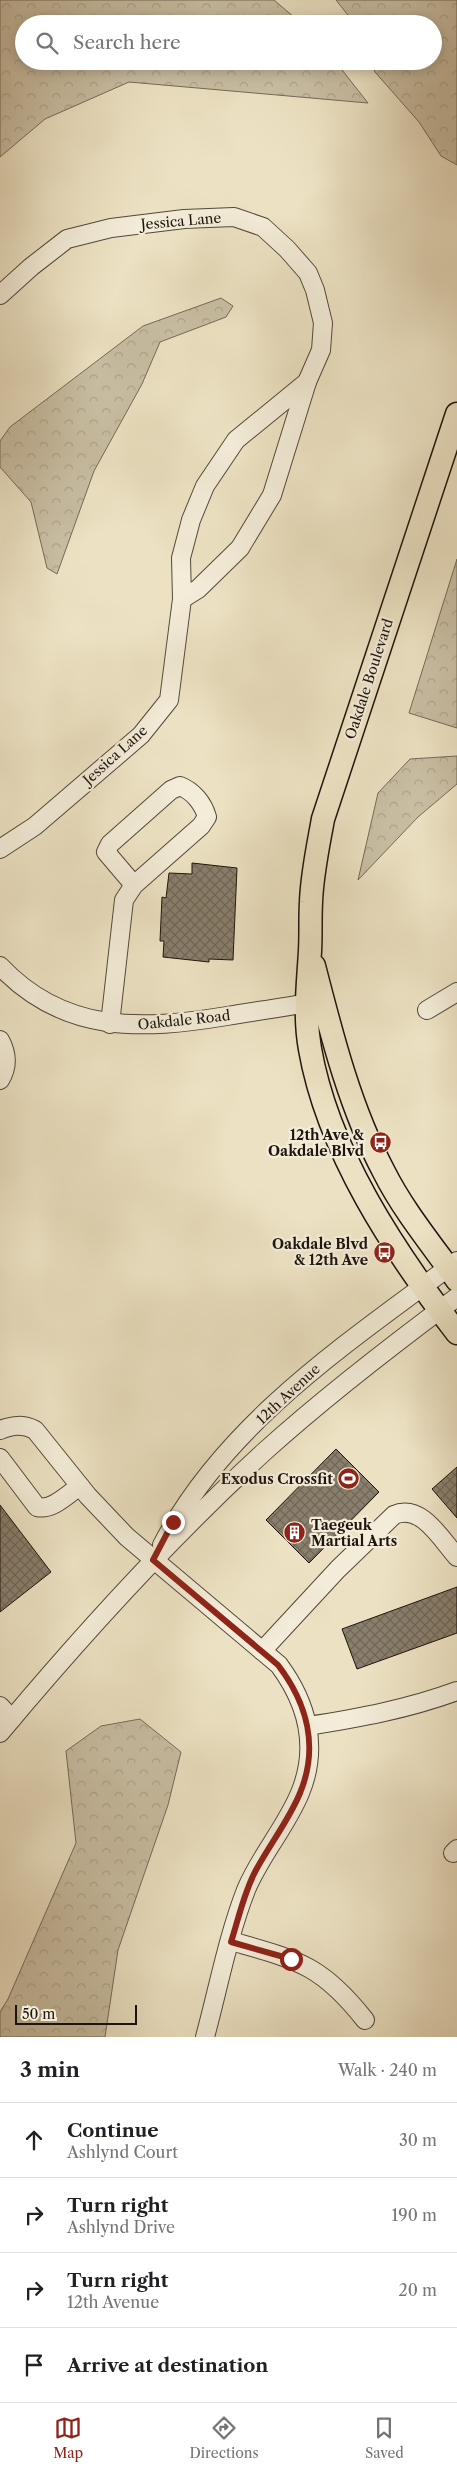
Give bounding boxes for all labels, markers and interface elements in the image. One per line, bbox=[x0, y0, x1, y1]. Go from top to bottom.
search box bbox=[15, 15, 442, 70]
icon: search bbox=[33, 29, 61, 57]
text: Search here bbox=[73, 31, 181, 54]
street label: Jessica Lane bbox=[138, 209, 222, 234]
street label: Oakdale Boulevard bbox=[341, 616, 397, 742]
street label: Jessica Lane bbox=[78, 721, 151, 790]
street label: Oakdale Road bbox=[137, 1006, 232, 1034]
place label: 12th Ave & Oakdale Blvd bbox=[268, 1126, 365, 1160]
bus stop icon: 12th Ave & Oakdale Blvd bbox=[368, 1131, 392, 1155]
place label: Oakdale Blvd & 12th Ave bbox=[272, 1235, 369, 1269]
bus stop icon: Oakdale Blvd & 12th Ave bbox=[372, 1240, 396, 1264]
street label: 12th Avenue bbox=[252, 1360, 324, 1428]
sports icon: Exodus Crossfit bbox=[337, 1467, 361, 1491]
place label: Exodus Crossfit bbox=[221, 1470, 333, 1488]
route end bbox=[162, 1511, 185, 1534]
place label: Taegeuk Martial Arts bbox=[311, 1516, 397, 1550]
building icon: Taegeuk Martial Arts bbox=[283, 1521, 307, 1545]
route start bbox=[280, 1948, 303, 1971]
scale bar bbox=[15, 2002, 138, 2025]
text: 50 m bbox=[22, 2005, 55, 2023]
text: 3 min bbox=[20, 2057, 80, 2082]
text: Walk · 240 m bbox=[338, 2060, 437, 2080]
text: Continue bbox=[67, 2119, 159, 2142]
icon: ahead bbox=[20, 2126, 48, 2154]
text: 30 m bbox=[399, 2130, 437, 2150]
text: Ashlynd Court bbox=[67, 2142, 178, 2162]
text: Turn right bbox=[67, 2194, 168, 2217]
icon: right bbox=[20, 2201, 48, 2229]
text: 190 m bbox=[392, 2205, 437, 2225]
text: Ashlynd Drive bbox=[67, 2217, 175, 2237]
text: Turn right bbox=[67, 2269, 168, 2292]
icon: right bbox=[20, 2276, 48, 2304]
text: 20 m bbox=[398, 2280, 437, 2300]
text: 12th Avenue bbox=[67, 2292, 159, 2312]
icon: arrive bbox=[20, 2351, 48, 2379]
text: Arrive at destination bbox=[67, 2354, 268, 2377]
tab: Map bbox=[53, 2414, 83, 2462]
tab: Directions bbox=[189, 2414, 259, 2462]
tab: Saved bbox=[365, 2414, 404, 2462]

